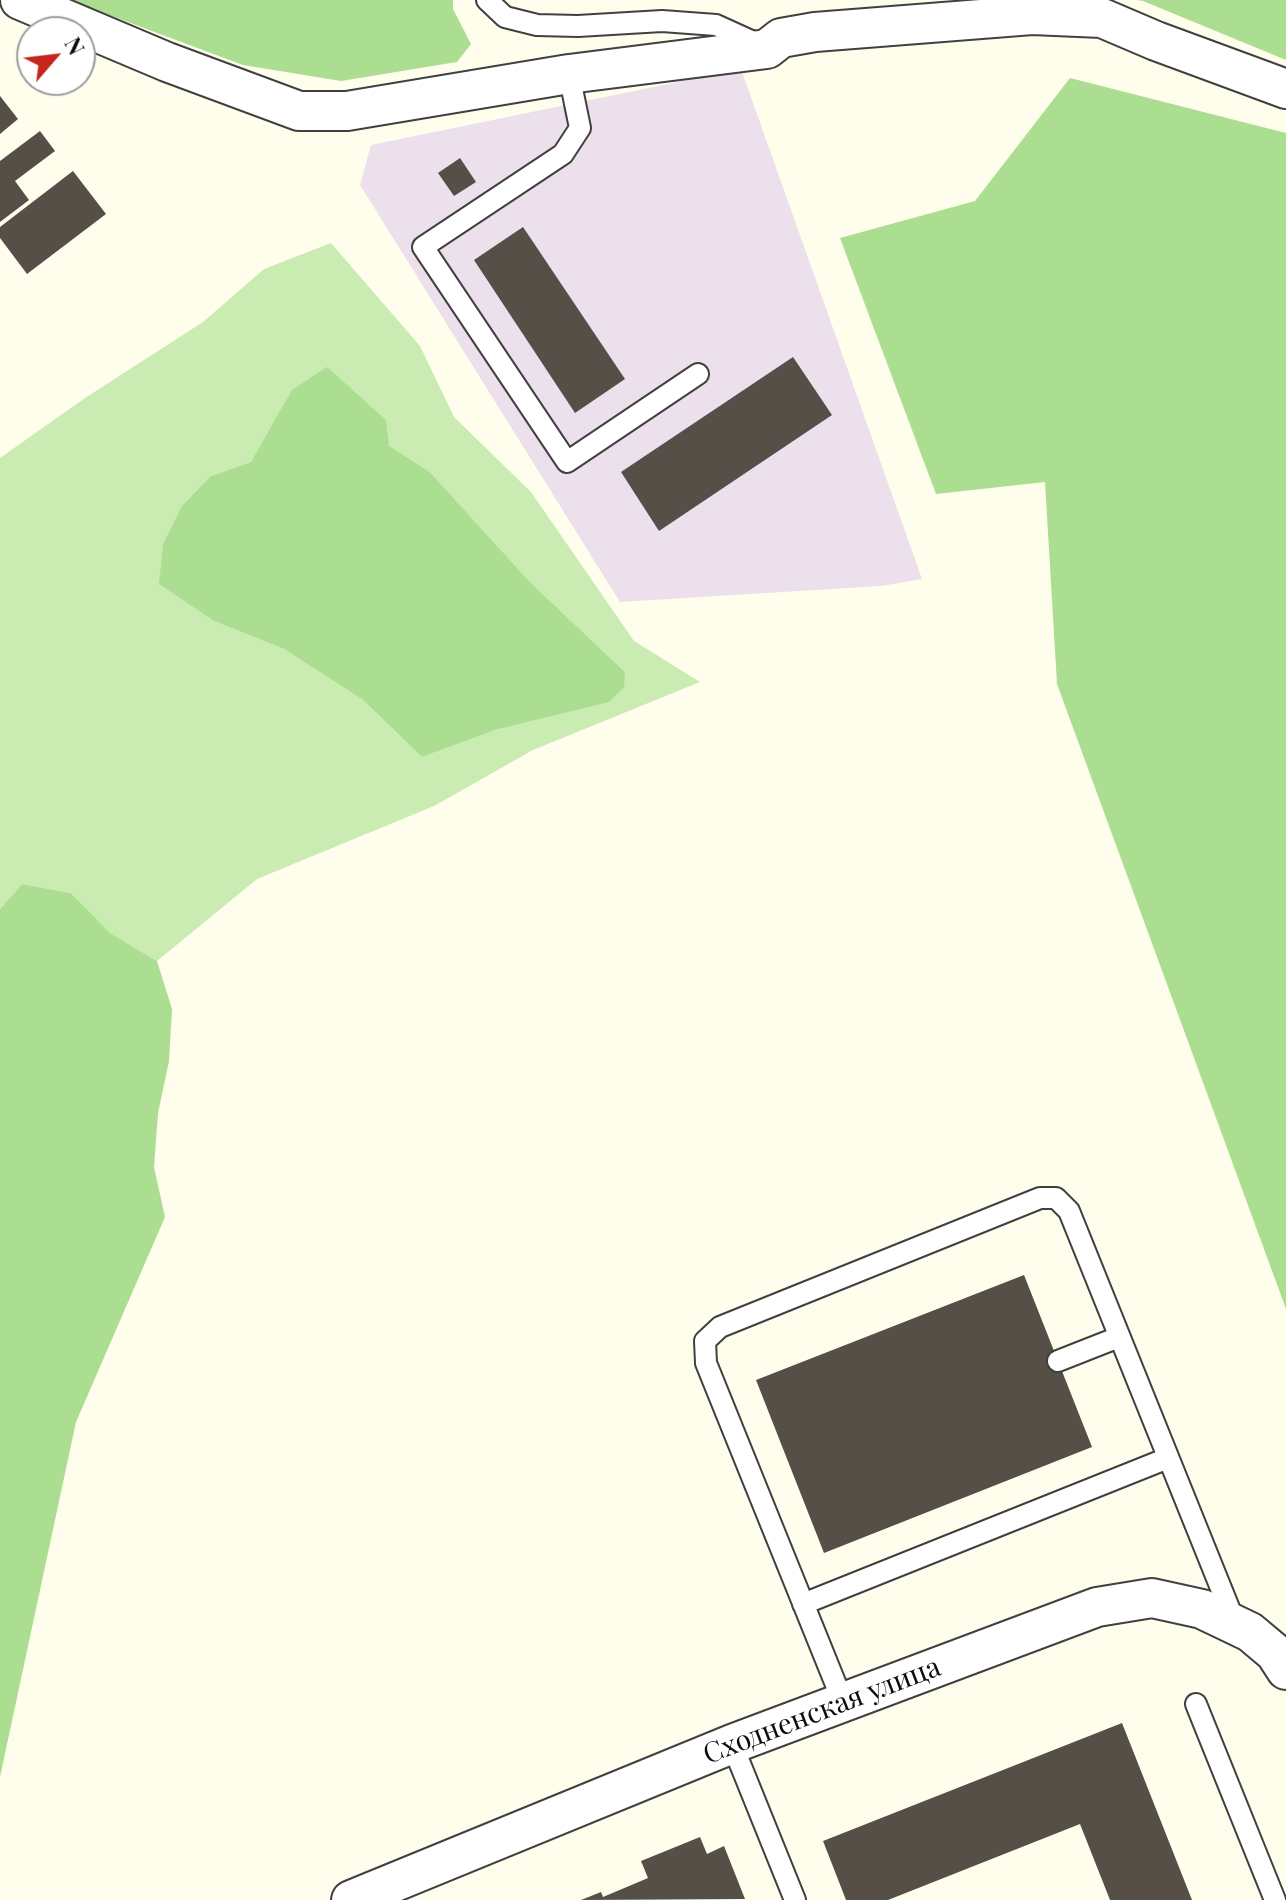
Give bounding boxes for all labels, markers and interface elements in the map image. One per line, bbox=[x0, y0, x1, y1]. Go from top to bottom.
north arrow bbox=[16, 16, 96, 96]
text: N bbox=[58, 32, 92, 60]
street label: Сходненская улица bbox=[699, 1650, 945, 1772]

